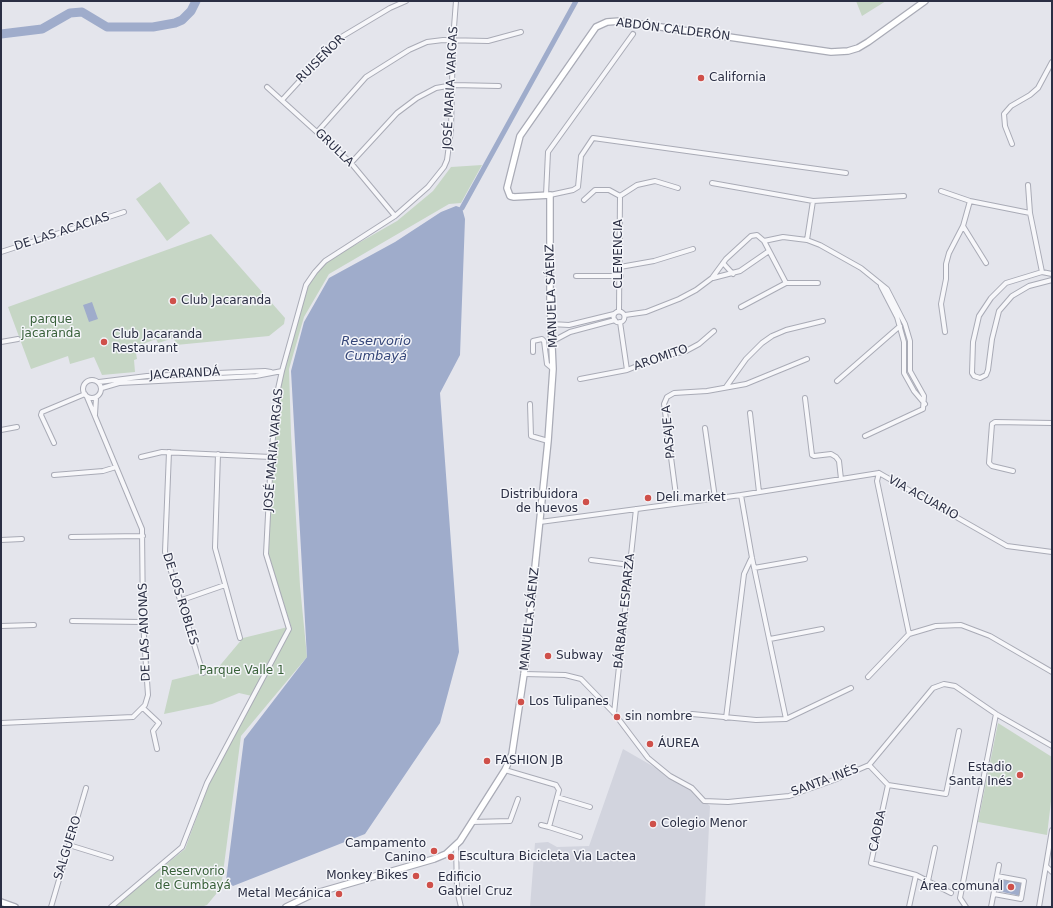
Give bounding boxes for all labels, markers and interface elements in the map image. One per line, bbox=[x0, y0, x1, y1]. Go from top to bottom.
street label: ABDÓN CALDERÓN bbox=[615, 16, 731, 44]
street label: JOSÉ MARIA VARGAS bbox=[441, 26, 461, 150]
street label: RUISEÑOR bbox=[294, 32, 348, 86]
place label: California bbox=[709, 71, 766, 85]
marker: California bbox=[696, 73, 706, 83]
street label: GRULLA bbox=[312, 126, 356, 170]
street label: DE LAS ACACIAS bbox=[13, 210, 111, 254]
street label: CLEMENCIA bbox=[612, 219, 626, 289]
street label: MANUELA SÁENZ bbox=[543, 244, 561, 348]
place label: Club Jacaranda bbox=[181, 294, 271, 308]
marker: Club Jacaranda bbox=[168, 296, 178, 306]
park label: parque jacaranda bbox=[21, 313, 81, 341]
place label: Club Jacaranda Restaurant bbox=[112, 328, 202, 356]
water label: Reservorio Cumbayá bbox=[341, 334, 411, 365]
marker: Club Jacaranda Restaurant bbox=[99, 337, 109, 347]
street label: AROMITO bbox=[632, 342, 690, 374]
street label: JACARANDÁ bbox=[150, 365, 220, 383]
street label: JOSÉ MARIA VARGAS bbox=[261, 388, 287, 512]
street label: PASAJE A bbox=[659, 405, 679, 459]
street label: VIA ACUARIO bbox=[885, 473, 961, 523]
place label: Distribuidora de huevos bbox=[500, 488, 578, 516]
place label: Deli market bbox=[656, 491, 726, 505]
marker: Deli market bbox=[643, 493, 653, 503]
marker: Distribuidora de huevos bbox=[581, 497, 591, 507]
street label: DE LOS ROBLES bbox=[159, 551, 201, 647]
street label: BÁRBARA ESPARZA bbox=[612, 553, 638, 669]
street label: MANUELA SÁENZ bbox=[517, 567, 543, 671]
street label: DE LAS ANONAS bbox=[136, 582, 154, 682]
place label: Subway bbox=[556, 649, 603, 663]
marker: Subway bbox=[543, 651, 553, 661]
park label: Parque Valle 1 bbox=[199, 664, 285, 678]
place label: Los Tulipanes bbox=[529, 695, 609, 709]
marker: Los Tulipanes bbox=[516, 697, 526, 707]
place label: sin nombre bbox=[625, 710, 692, 724]
marker: sin nombre bbox=[612, 712, 622, 722]
place label: ÁUREA bbox=[658, 737, 699, 751]
marker: ÁUREA bbox=[645, 739, 655, 749]
place label: FASHION JB bbox=[495, 754, 563, 768]
marker: FASHION JB bbox=[482, 756, 492, 766]
place label: Estadio Santa Inés bbox=[949, 761, 1012, 789]
street label: SANTA INÉS bbox=[789, 762, 861, 800]
marker: Estadio Santa Inés bbox=[1015, 770, 1025, 780]
street label: CAOBA bbox=[867, 809, 889, 853]
street label: SALGUERO bbox=[51, 814, 85, 882]
place label: Colegio Menor bbox=[661, 817, 747, 831]
marker: Colegio Menor bbox=[648, 819, 658, 829]
place label: Campamento Canino bbox=[345, 837, 426, 865]
marker: Campamento Canino bbox=[429, 846, 439, 856]
place label: Escultura Bicicleta Via Lactea bbox=[459, 850, 636, 864]
marker: Escultura Bicicleta Via Lactea bbox=[446, 852, 456, 862]
park label: Reservorio de Cumbayá bbox=[155, 865, 231, 893]
place label: Monkey Bikes bbox=[326, 869, 408, 883]
marker: Monkey Bikes bbox=[411, 871, 421, 881]
place label: Edificio Gabriel Cruz bbox=[438, 871, 512, 899]
marker: Edificio Gabriel Cruz bbox=[425, 880, 435, 890]
place label: Área comunal bbox=[920, 880, 1003, 894]
marker: Área comunal bbox=[1006, 882, 1016, 892]
place label: Metal Mecánica bbox=[237, 887, 331, 901]
marker: Metal Mecánica bbox=[334, 889, 344, 899]

